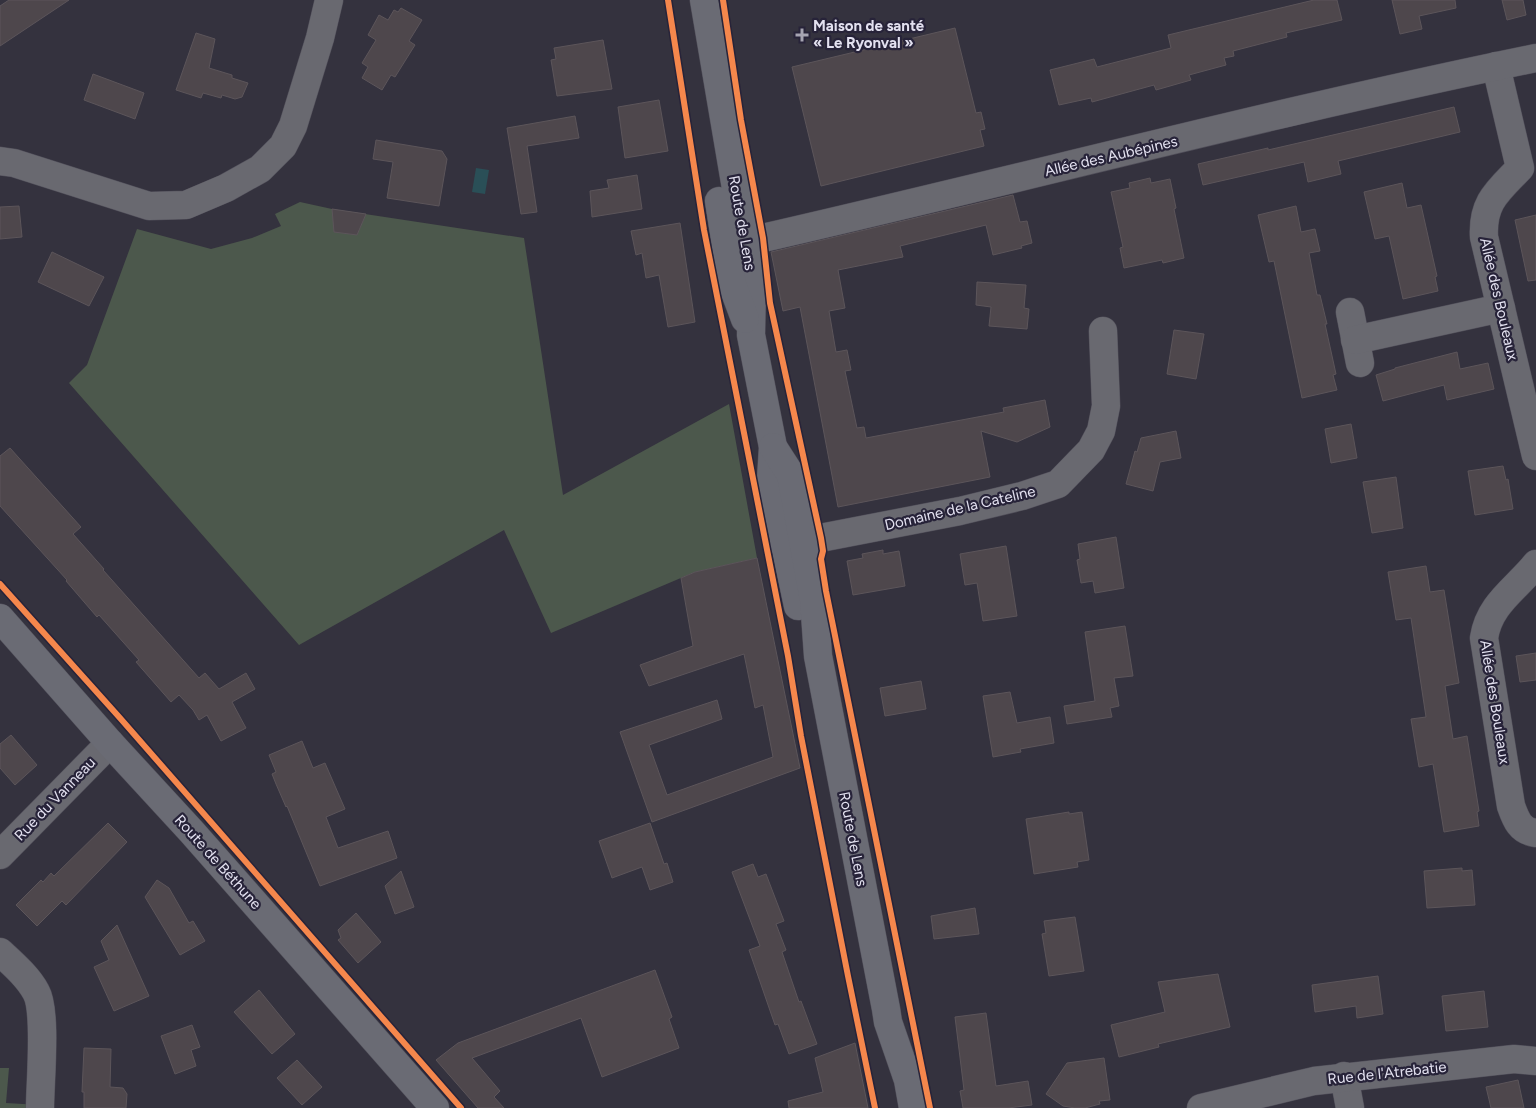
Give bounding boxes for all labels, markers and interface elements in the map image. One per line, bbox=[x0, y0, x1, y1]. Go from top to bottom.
place label: Maison de santé « Le Ryonval » bbox=[813, 17, 925, 52]
marker: Maison de santé « Le Ryonval » bbox=[795, 28, 809, 42]
street label: Allée des Aubépines bbox=[1043, 132, 1179, 180]
street label: Route de Lens bbox=[725, 174, 759, 272]
street label: Allée des Bouleaux bbox=[1476, 236, 1522, 362]
street label: Domaine de la Cateline bbox=[883, 482, 1037, 534]
street label: Allée des Bouleaux bbox=[1476, 639, 1514, 765]
street label: Rue du Vanneau bbox=[11, 754, 99, 844]
street label: Route de Lens bbox=[835, 790, 871, 888]
street label: Route de Béthune bbox=[171, 811, 265, 913]
street label: Rue de l'Atrebatie bbox=[1327, 1058, 1447, 1088]

